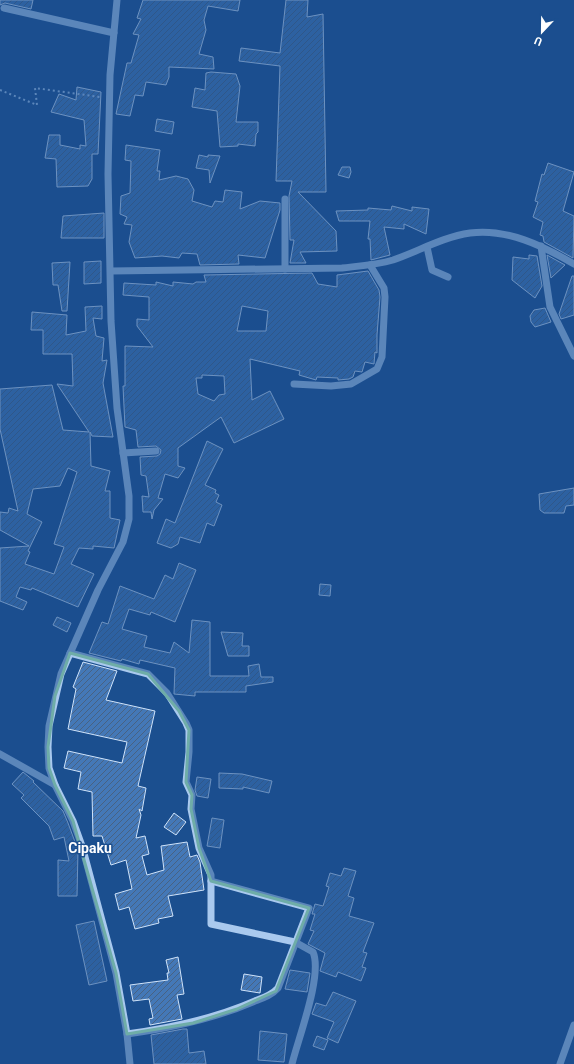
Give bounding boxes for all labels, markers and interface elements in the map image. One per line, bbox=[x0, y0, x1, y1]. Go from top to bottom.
north arrow bbox=[522, 12, 562, 52]
text: U bbox=[533, 33, 544, 48]
district label: Cipaku bbox=[68, 840, 112, 856]

